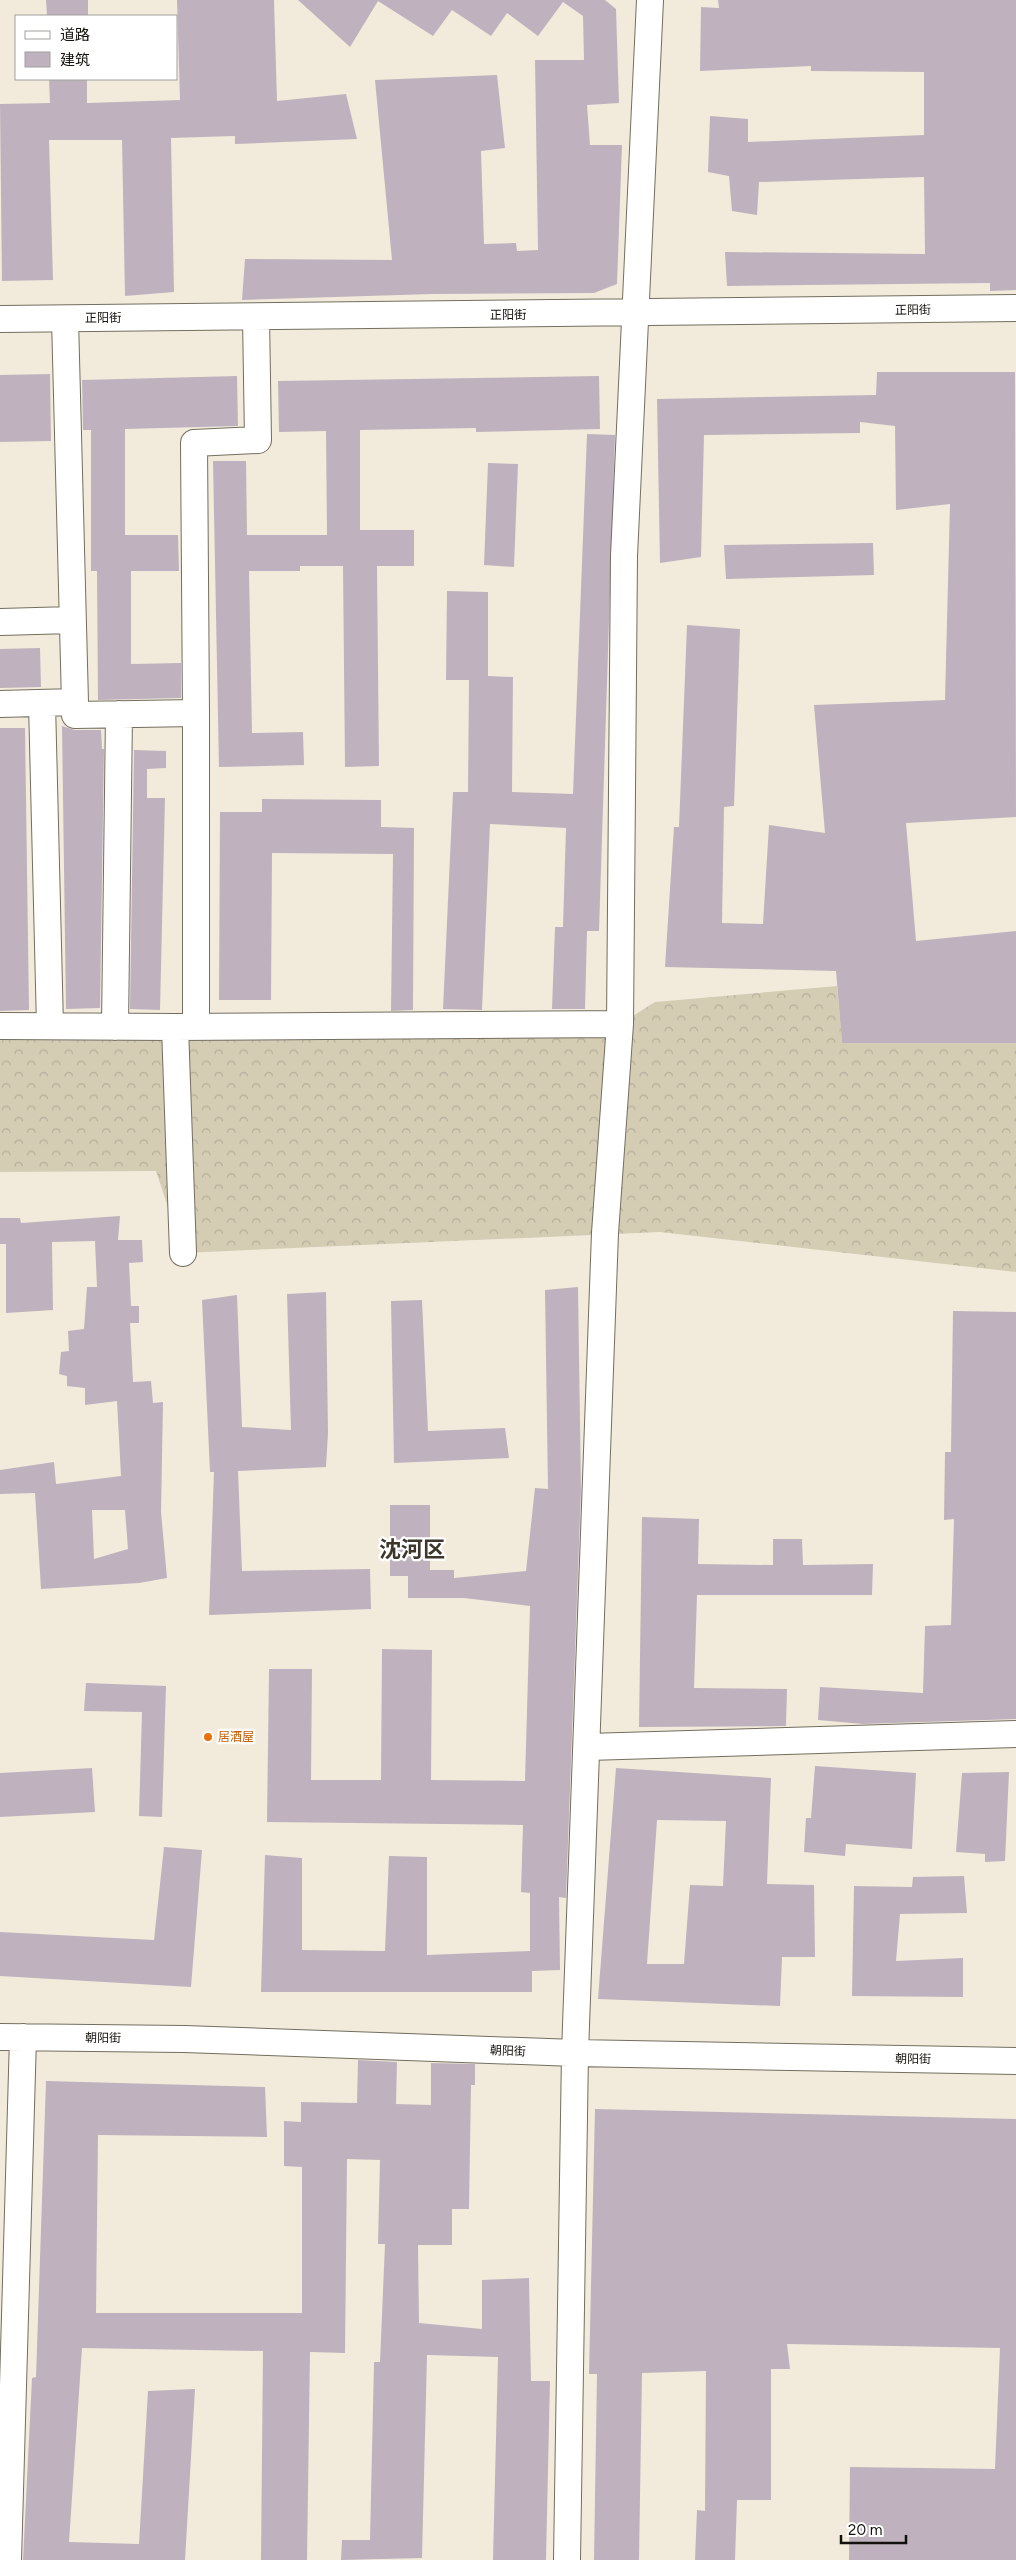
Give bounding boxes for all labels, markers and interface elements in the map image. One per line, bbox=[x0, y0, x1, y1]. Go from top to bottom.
legend bbox=[15, 15, 178, 80]
text: 道路 bbox=[60, 26, 90, 44]
text: 建筑 bbox=[60, 51, 90, 69]
street label: 正阳街 bbox=[895, 303, 931, 317]
street label: 正阳街 bbox=[490, 308, 526, 322]
street label: 正阳街 bbox=[85, 311, 121, 325]
district label: 沈河区 bbox=[379, 1536, 445, 1563]
place label: 居酒屋 bbox=[218, 1730, 254, 1744]
marker: 居酒屋 bbox=[202, 1731, 214, 1743]
street label: 朝阳街 bbox=[85, 2031, 121, 2045]
street label: 朝阳街 bbox=[490, 2043, 526, 2059]
street label: 朝阳街 bbox=[895, 2052, 931, 2066]
scale bar bbox=[841, 2512, 906, 2544]
text: 20 m bbox=[848, 2521, 882, 2539]

